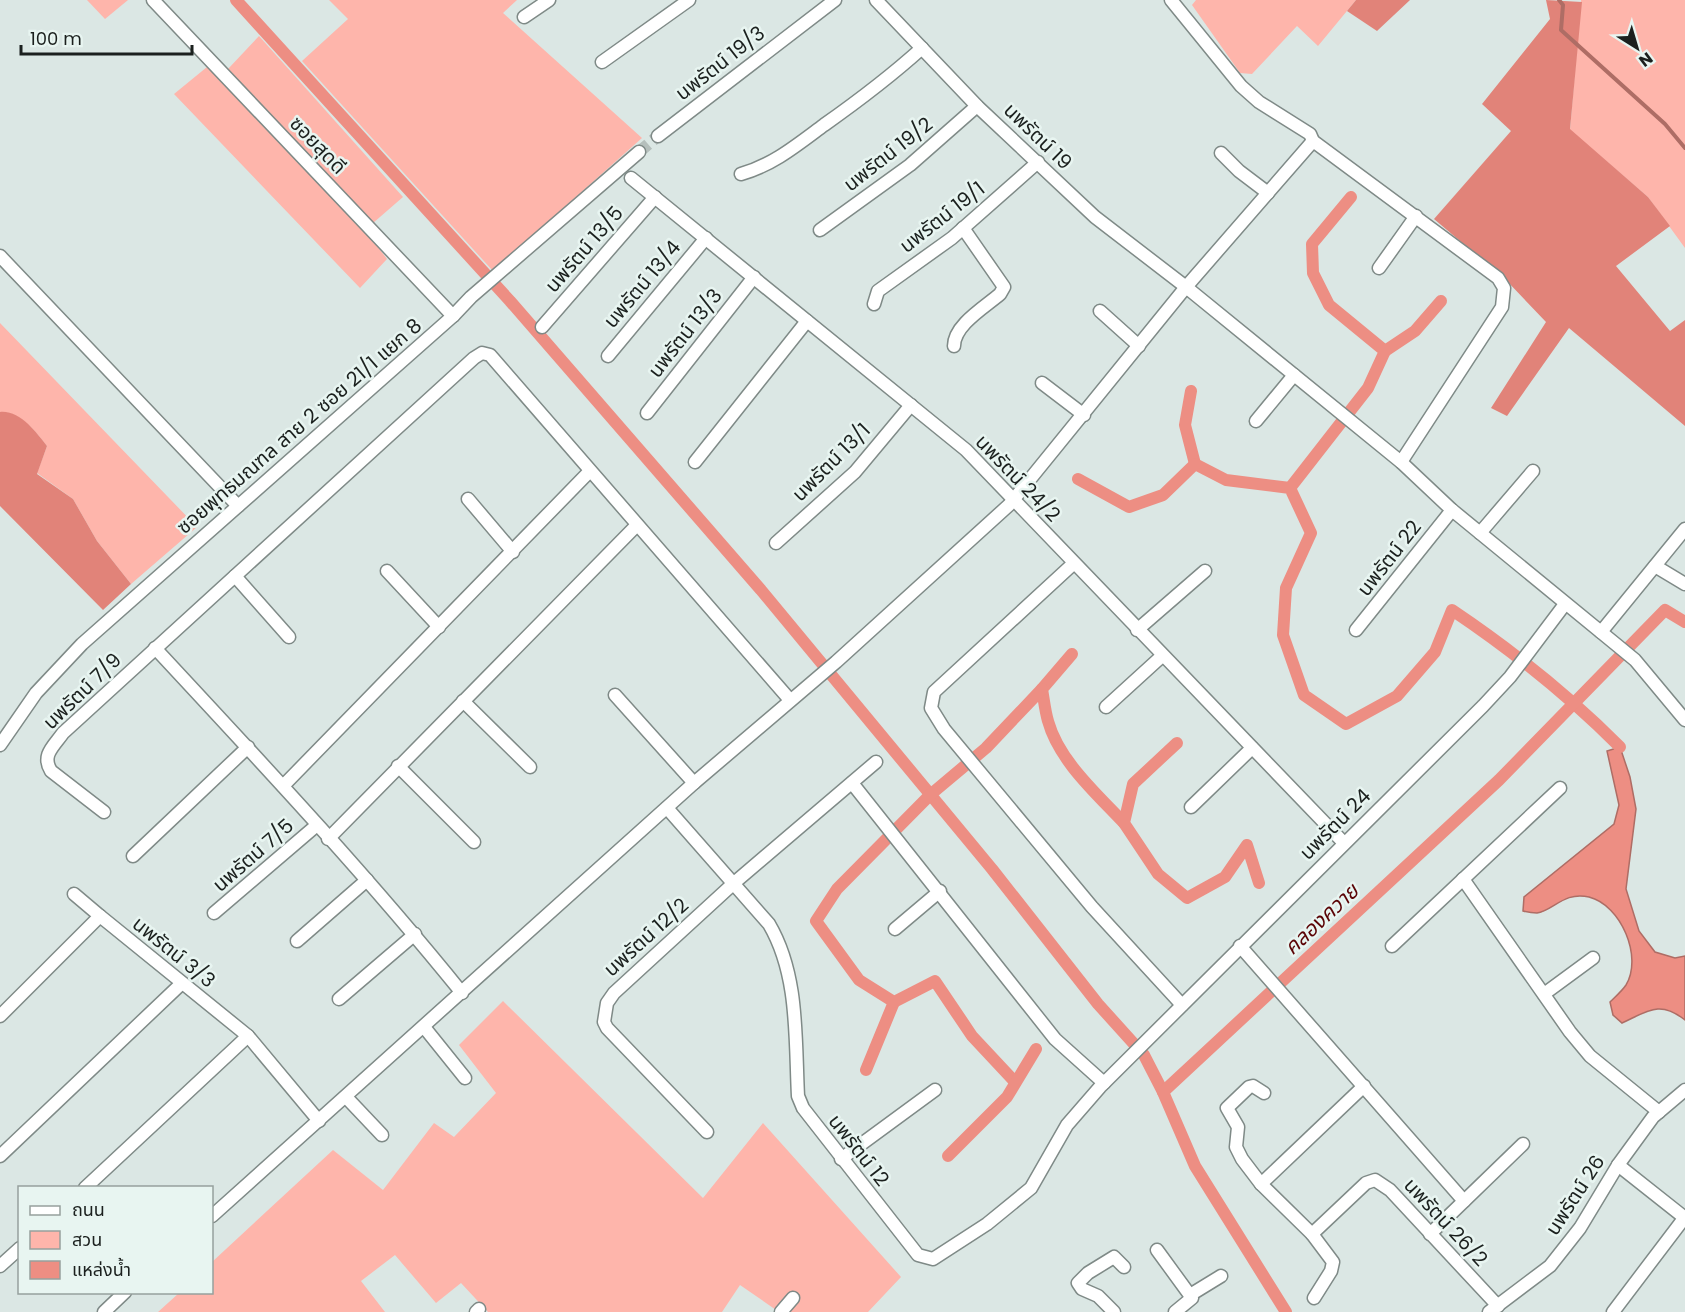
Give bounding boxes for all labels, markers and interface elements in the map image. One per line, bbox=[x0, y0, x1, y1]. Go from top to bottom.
scale bar bbox=[21, 18, 192, 56]
north arrow bbox=[1607, 18, 1667, 78]
street label: นพรัตน์ 19/3 bbox=[669, 19, 771, 107]
text: 100 m bbox=[30, 26, 82, 51]
text: N bbox=[1634, 47, 1657, 72]
street label: นพรัตน์ 19 bbox=[998, 96, 1078, 176]
street label: ซอยสุดดี bbox=[283, 110, 353, 180]
street label: นพรัตน์ 19/2 bbox=[838, 110, 938, 198]
street label: นพรัตน์ 19/1 bbox=[894, 175, 990, 259]
street label: นพรัตน์ 13/5 bbox=[538, 200, 630, 298]
street label: นพรัตน์ 13/4 bbox=[597, 234, 687, 334]
street label: นพรัตน์ 13/3 bbox=[641, 283, 729, 383]
street label: ซอยพุทธมณฑล สาย 2 ซอย 21/1 แยก 8 bbox=[170, 312, 428, 540]
street label: นพรัตน์ 13/1 bbox=[786, 417, 876, 507]
street label: นพรัตน์ 24/2 bbox=[969, 428, 1067, 528]
street label: นพรัตน์ 22 bbox=[1350, 514, 1428, 602]
street label: นพรัตน์ 7/9 bbox=[37, 646, 127, 736]
street label: นพรัตน์ 24 bbox=[1293, 782, 1377, 866]
street label: นพรัตน์ 7/5 bbox=[206, 812, 300, 898]
water label: คลองควาย bbox=[1277, 876, 1366, 961]
street label: นพรัตน์ 12/2 bbox=[598, 891, 694, 983]
street label: นพรัตน์ 3/3 bbox=[127, 910, 221, 994]
street label: นพรัตน์ 12 bbox=[822, 1108, 896, 1192]
street label: นพรัตน์ 26 bbox=[1539, 1149, 1611, 1241]
street label: นพรัตน์ 26/2 bbox=[1398, 1172, 1494, 1272]
legend bbox=[18, 1186, 213, 1294]
text: ถนน bbox=[72, 1197, 105, 1222]
text: สวน bbox=[72, 1227, 102, 1252]
text: แหล่งน้ำ bbox=[72, 1257, 131, 1282]

